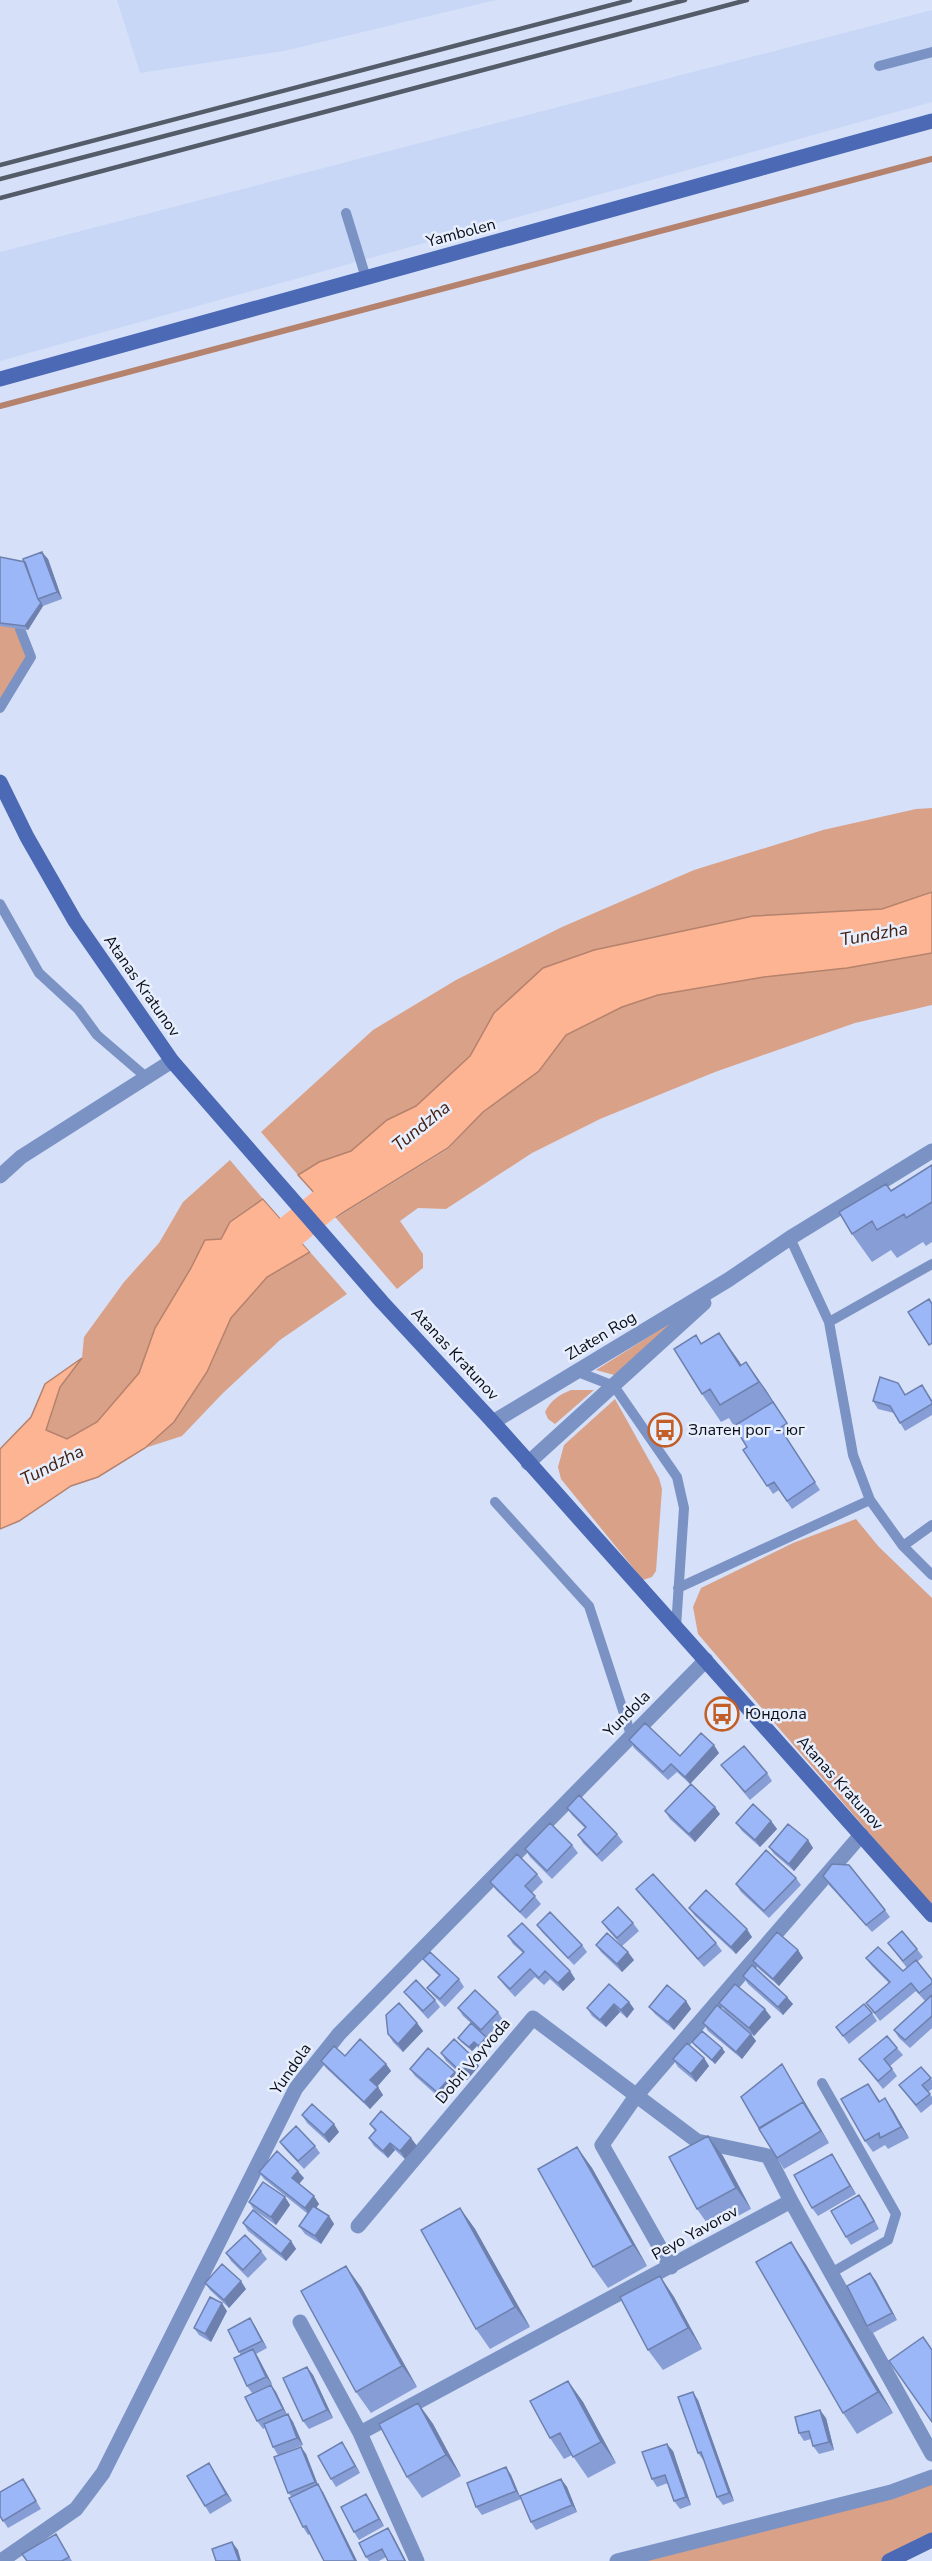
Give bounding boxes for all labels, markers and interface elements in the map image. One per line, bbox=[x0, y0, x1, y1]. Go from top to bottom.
street label: Yambolen bbox=[423, 213, 498, 253]
water label: Tundzha bbox=[838, 916, 910, 952]
street label: Atanas Kratunov bbox=[99, 931, 186, 1042]
water label: Tundzha bbox=[387, 1095, 455, 1157]
street label: Atanas Kratunov bbox=[406, 1303, 504, 1406]
street label: Zlaten Rog bbox=[562, 1306, 640, 1366]
bus stop icon: Златен рог - юг bbox=[647, 1412, 683, 1448]
place label: Златен рог - юг bbox=[688, 1419, 805, 1441]
water label: Tundzha bbox=[16, 1439, 88, 1491]
street label: Yundola bbox=[598, 1686, 655, 1743]
bus stop icon: Юндола bbox=[704, 1696, 740, 1732]
place label: Юндола bbox=[745, 1703, 807, 1725]
street label: Atanas Kratunov bbox=[792, 1731, 889, 1835]
street label: Dobri Voyvoda bbox=[431, 2013, 515, 2109]
street label: Yundola bbox=[265, 2039, 317, 2100]
street label: Peyo Yavorov bbox=[648, 2200, 743, 2266]

